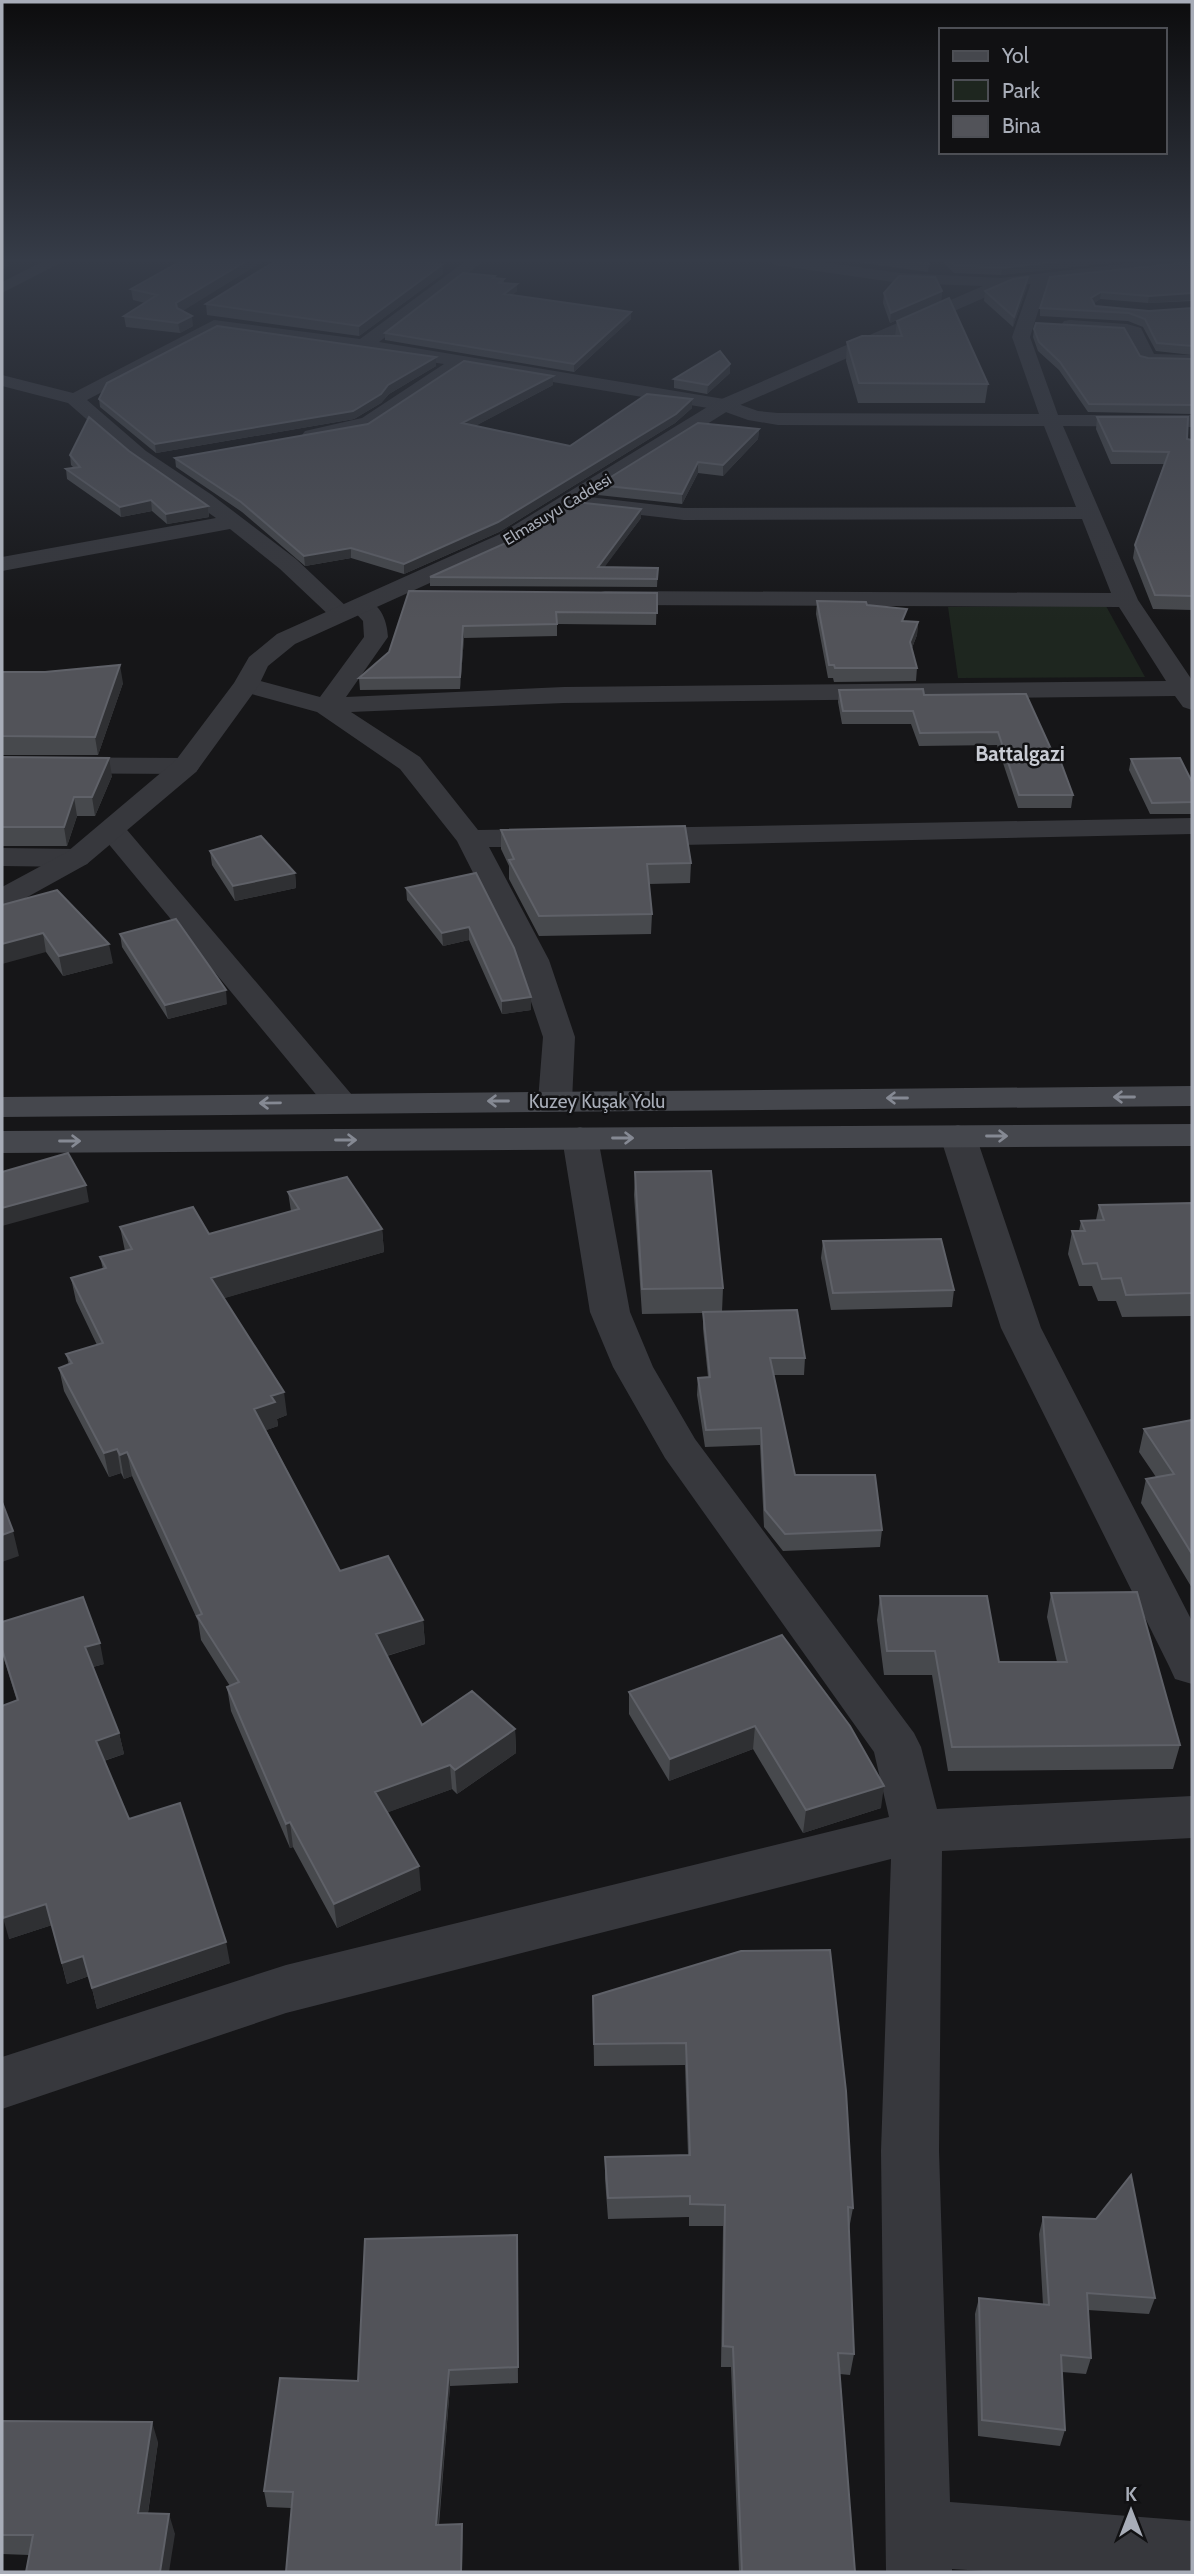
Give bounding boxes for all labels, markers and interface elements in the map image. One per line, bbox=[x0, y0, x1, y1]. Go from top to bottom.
legend bbox=[939, 28, 1166, 154]
text: Yol bbox=[1001, 43, 1029, 68]
text: Park bbox=[1002, 78, 1040, 103]
text: Bina bbox=[1002, 113, 1041, 138]
street label: Elmasuyu Caddesi bbox=[500, 470, 615, 549]
district label: Battalgazi bbox=[975, 741, 1065, 766]
street label: Kuzey Kuşak Yolu bbox=[529, 1090, 665, 1113]
one-way arrow bbox=[1113, 1090, 1136, 1104]
one-way arrow bbox=[885, 1091, 908, 1105]
one-way arrow bbox=[486, 1094, 509, 1108]
one-way arrow bbox=[259, 1096, 282, 1110]
one-way arrow bbox=[986, 1129, 1009, 1143]
one-way arrow bbox=[611, 1131, 634, 1145]
one-way arrow bbox=[335, 1133, 358, 1147]
one-way arrow bbox=[58, 1134, 81, 1148]
north arrow bbox=[1096, 2476, 1166, 2546]
text: K bbox=[1125, 2483, 1137, 2506]

